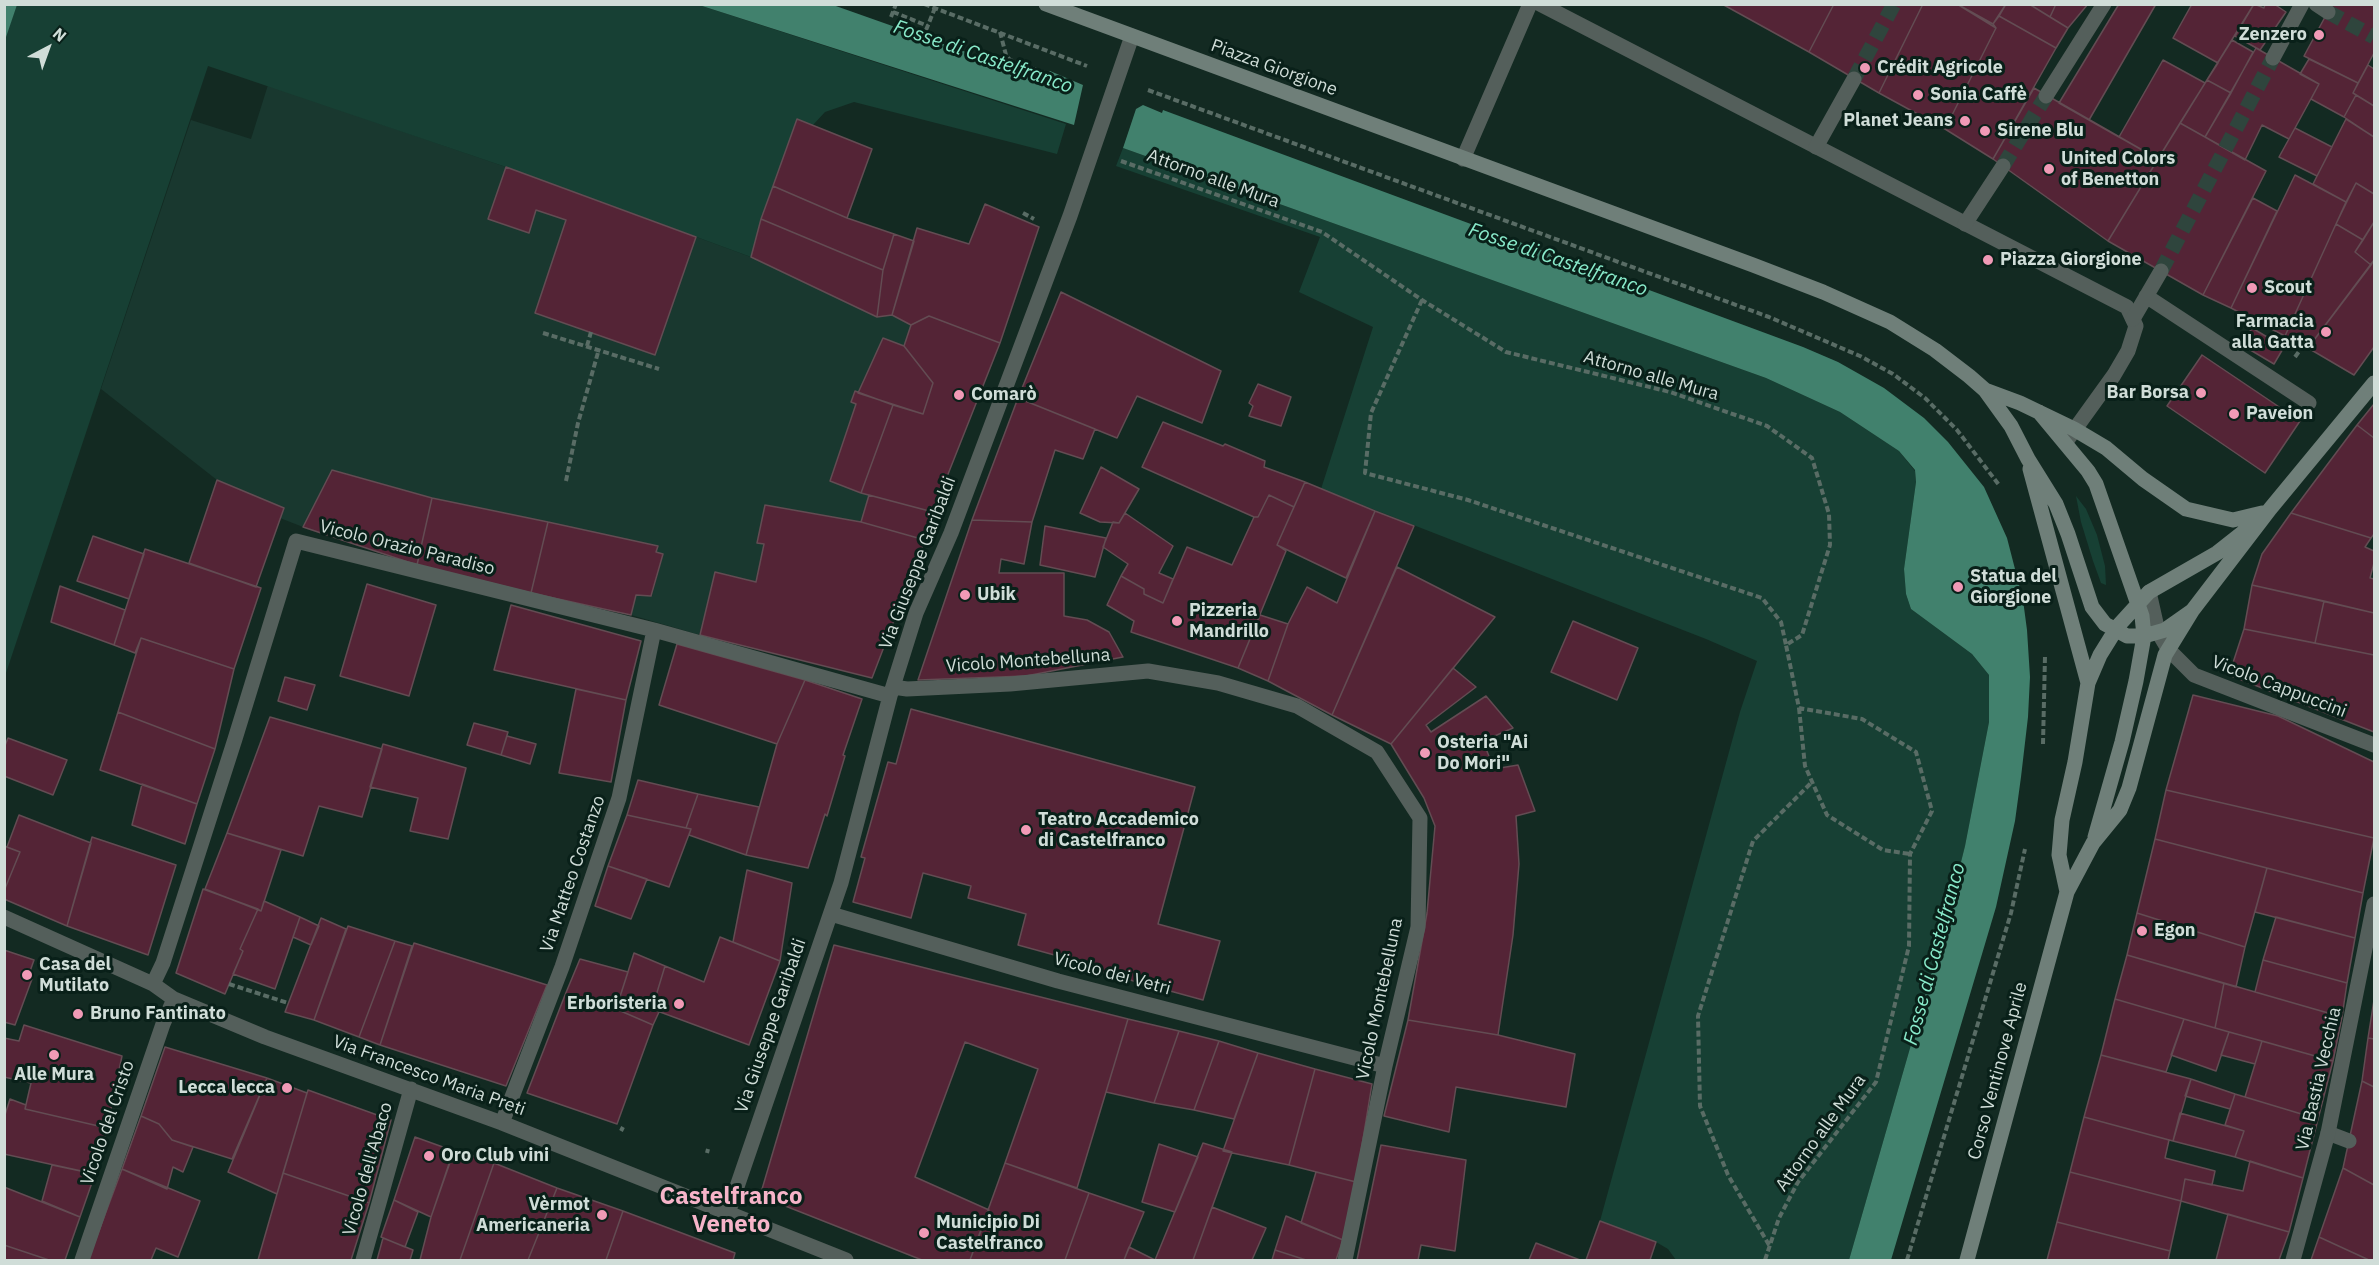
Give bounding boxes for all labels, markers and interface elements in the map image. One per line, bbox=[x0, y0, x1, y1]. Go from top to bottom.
water label: Fosse di Castelfranco bbox=[890, 15, 1076, 99]
north arrow bbox=[18, 18, 78, 78]
text: N bbox=[49, 23, 71, 46]
place label: Zenzero bbox=[2239, 24, 2307, 46]
marker: Zenzero bbox=[2312, 28, 2326, 42]
street label: Piazza Giorgione bbox=[1208, 35, 1340, 101]
place label: Crédit Agricole bbox=[1877, 57, 2003, 79]
marker: Crédit Agricole bbox=[1858, 61, 1872, 75]
place label: Sonia Caffè bbox=[1930, 84, 2027, 106]
marker: Sonia Caffè bbox=[1911, 88, 1925, 102]
place label: Planet Jeans bbox=[1843, 110, 1953, 132]
marker: Planet Jeans bbox=[1958, 114, 1972, 128]
place label: Sirene Blu bbox=[1997, 120, 2084, 142]
marker: Sirene Blu bbox=[1978, 124, 1992, 138]
street label: Attorno alle Mura bbox=[1144, 145, 1282, 213]
place label: United Colors of Benetton bbox=[2061, 148, 2175, 190]
marker: United Colors of Benetton bbox=[2042, 162, 2056, 176]
water label: Fosse di Castelfranco bbox=[1465, 218, 1651, 302]
place label: Piazza Giorgione bbox=[2000, 249, 2142, 271]
marker: Piazza Giorgione bbox=[1981, 253, 1995, 267]
place label: Scout bbox=[2264, 277, 2312, 299]
marker: Scout bbox=[2245, 281, 2259, 295]
place label: Farmacia alla Gatta bbox=[2231, 311, 2314, 354]
marker: Farmacia alla Gatta bbox=[2319, 325, 2333, 339]
street label: Attorno alle Mura bbox=[1581, 346, 1721, 406]
place label: Bar Borsa bbox=[2106, 382, 2189, 404]
place label: Comarò bbox=[971, 384, 1037, 406]
marker: Bar Borsa bbox=[2194, 386, 2208, 400]
marker: Comarò bbox=[952, 388, 966, 402]
place label: Paveion bbox=[2246, 403, 2313, 425]
marker: Paveion bbox=[2227, 407, 2241, 421]
street label: Via Giuseppe Garibaldi bbox=[875, 474, 961, 652]
street label: Vicolo Orazio Paradiso bbox=[317, 516, 497, 580]
place label: Statua del Giorgione bbox=[1970, 566, 2057, 608]
marker: Statua del Giorgione bbox=[1951, 580, 1965, 594]
place label: Ubik bbox=[977, 584, 1016, 606]
marker: Ubik bbox=[958, 588, 972, 602]
place label: Pizzeria Mandrillo bbox=[1189, 600, 1269, 642]
marker: Pizzeria Mandrillo bbox=[1170, 614, 1184, 628]
street label: Vicolo Montebelluna bbox=[945, 644, 1111, 678]
street label: Vicolo Cappuccini bbox=[2208, 651, 2350, 723]
place label: Osteria "Ai Do Mori" bbox=[1437, 732, 1528, 774]
marker: Osteria "Ai Do Mori" bbox=[1418, 746, 1432, 760]
street label: Via Matteo Costanzo bbox=[536, 793, 610, 955]
place label: Teatro Accademico di Castelfranco bbox=[1038, 809, 1199, 852]
marker: Teatro Accademico di Castelfranco bbox=[1019, 823, 1033, 837]
water label: Fosse di Castelfranco bbox=[1899, 860, 1971, 1048]
street label: Vicolo Montebelluna bbox=[1352, 916, 1408, 1082]
place label: Egon bbox=[2154, 920, 2196, 942]
marker: Egon bbox=[2135, 924, 2149, 938]
street label: Via Giuseppe Garibaldi bbox=[731, 936, 811, 1116]
street label: Vicolo dei Vetri bbox=[1051, 948, 1173, 1000]
place label: Casa del Mutilato bbox=[39, 954, 111, 996]
marker: Casa del Mutilato bbox=[20, 968, 34, 982]
street label: Corso Ventinove Aprile bbox=[1964, 980, 2032, 1162]
place label: Erboristeria bbox=[567, 993, 667, 1015]
marker: Erboristeria bbox=[672, 997, 686, 1011]
place label: Bruno Fantinato bbox=[90, 1003, 226, 1025]
street label: Via Bastia Vecchia bbox=[2292, 1005, 2346, 1153]
marker: Bruno Fantinato bbox=[71, 1007, 85, 1021]
street label: Via Francesco Maria Preti bbox=[330, 1031, 528, 1121]
marker: Alle Mura bbox=[47, 1048, 61, 1062]
street label: Vicolo del Cristo bbox=[77, 1058, 139, 1188]
place label: Alle Mura bbox=[14, 1064, 94, 1086]
street label: Attorno alle Mura bbox=[1771, 1070, 1871, 1196]
place label: Lecca lecca bbox=[178, 1077, 275, 1099]
marker: Lecca lecca bbox=[280, 1081, 294, 1095]
street label: Vicolo dell'Abaco bbox=[339, 1100, 397, 1238]
place label: Oro Club vini bbox=[441, 1145, 549, 1167]
marker: Oro Club vini bbox=[422, 1149, 436, 1163]
district label: Castelfranco Veneto bbox=[660, 1183, 802, 1239]
place label: Vèrmot Americaneria bbox=[476, 1194, 590, 1236]
marker: Vèrmot Americaneria bbox=[595, 1208, 609, 1222]
place label: Municipio Di Castelfranco bbox=[936, 1212, 1043, 1254]
marker: Municipio Di Castelfranco bbox=[917, 1226, 931, 1240]

